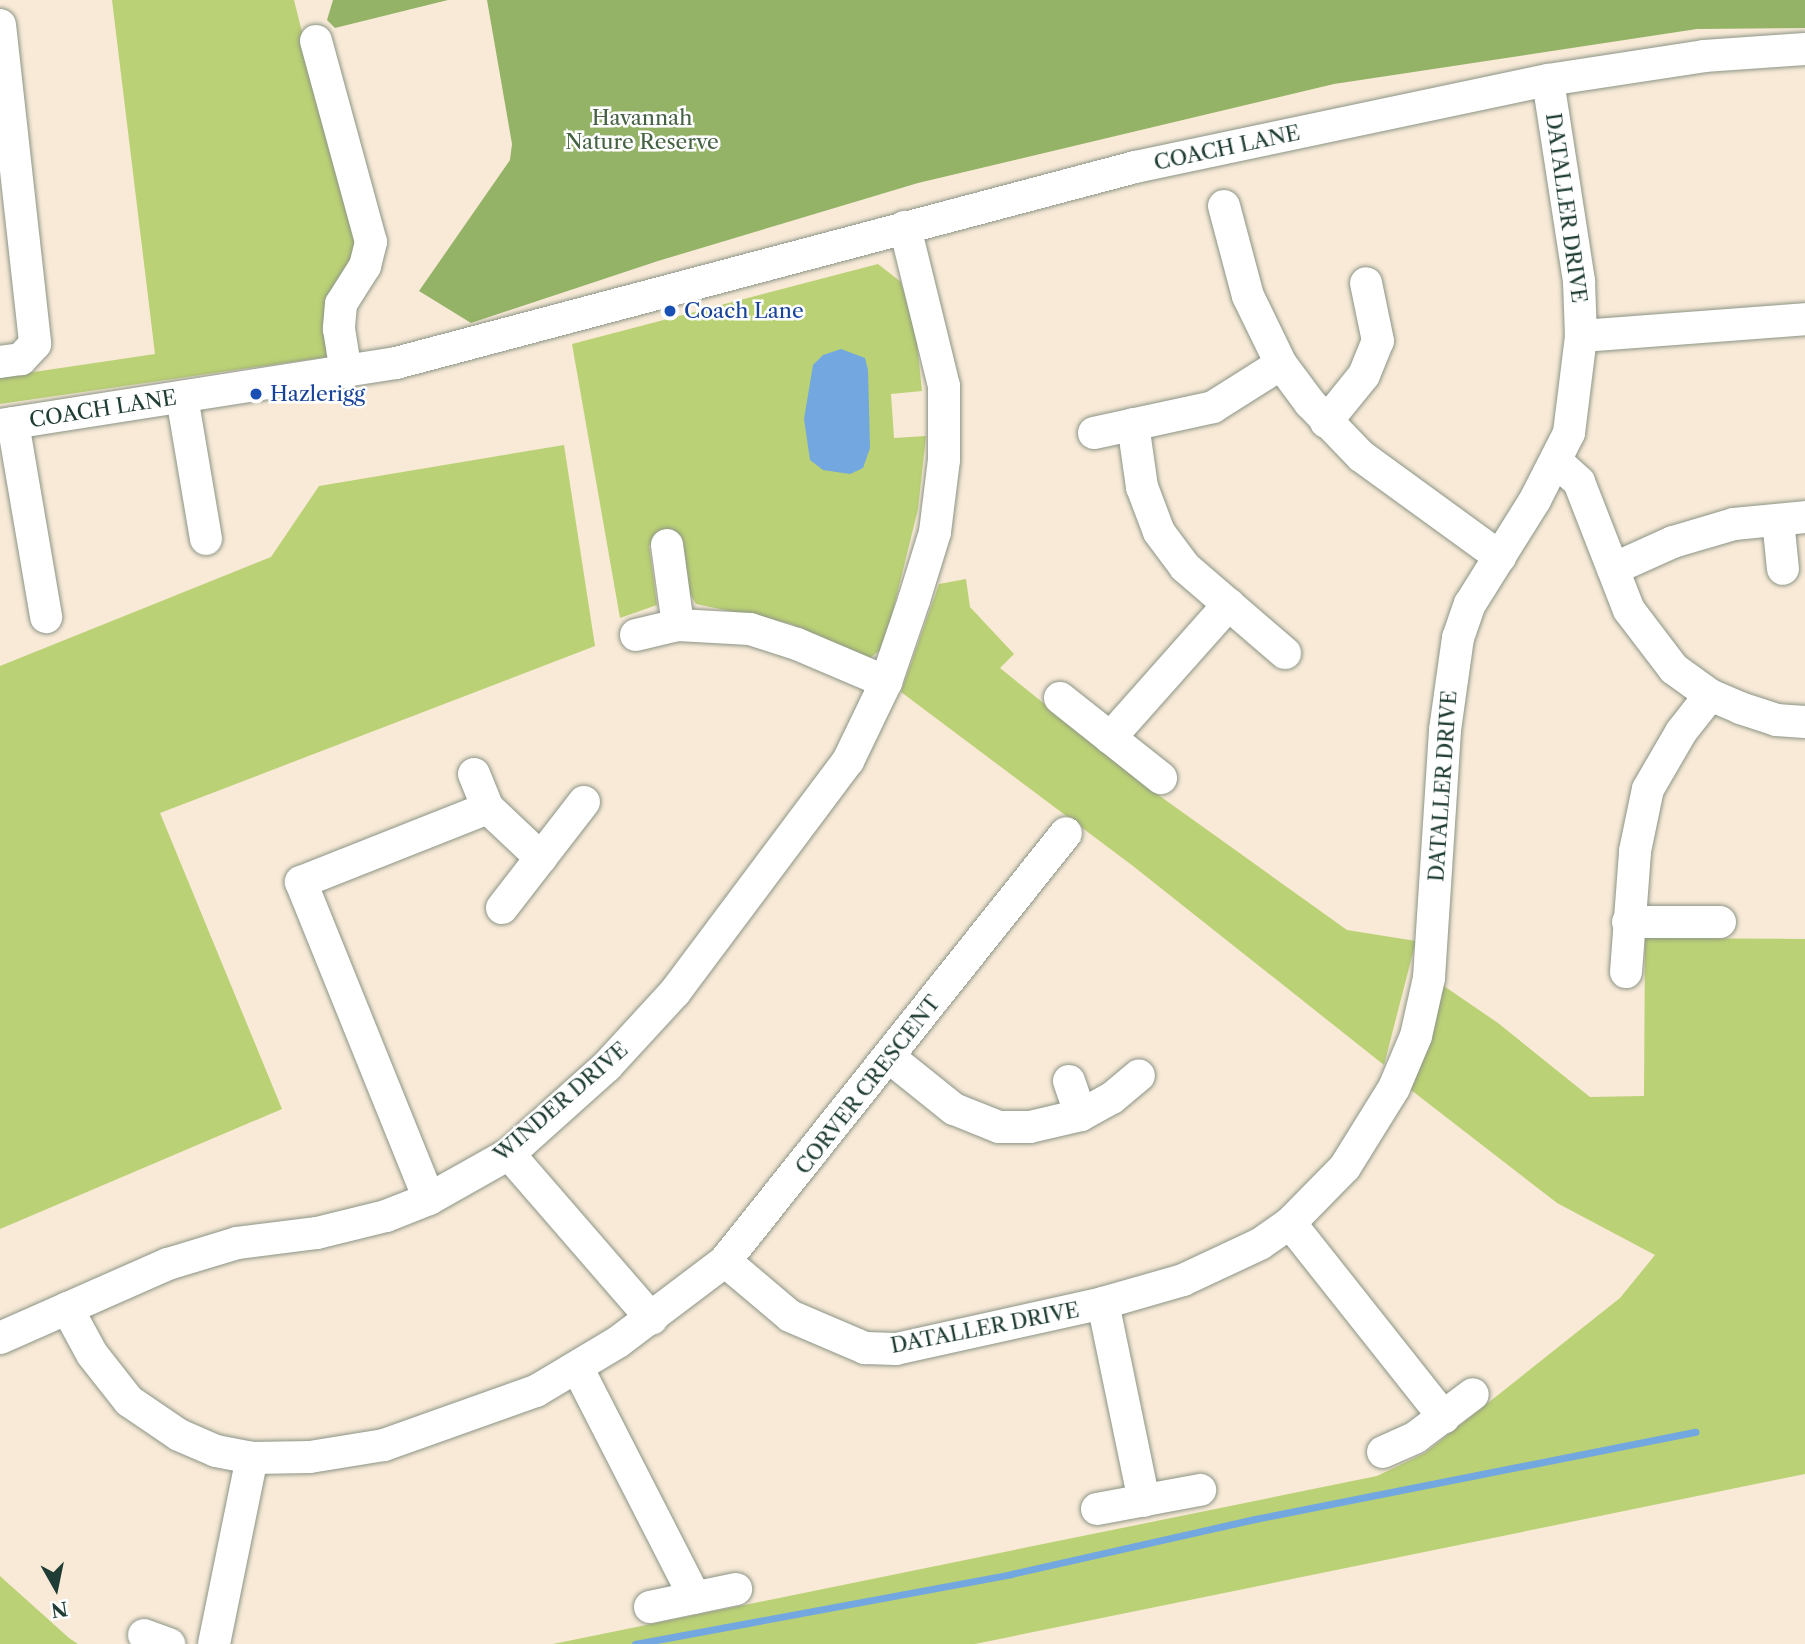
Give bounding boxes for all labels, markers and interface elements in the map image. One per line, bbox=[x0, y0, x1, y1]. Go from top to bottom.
park label: Havannah Nature Reserve bbox=[565, 105, 719, 155]
street label: DATALLER DRIVE bbox=[1540, 111, 1592, 305]
street label: COACH LANE bbox=[1152, 120, 1302, 176]
place label: Coach Lane bbox=[684, 298, 804, 324]
marker: Coach Lane bbox=[662, 303, 678, 319]
place label: Hazlerigg bbox=[270, 381, 365, 407]
street label: COACH LANE bbox=[28, 385, 178, 433]
marker: Hazlerigg bbox=[248, 386, 264, 402]
street label: DATALLER DRIVE bbox=[1424, 689, 1462, 883]
street label: CORVER CRESCENT bbox=[790, 990, 946, 1180]
street label: WINDER DRIVE bbox=[489, 1037, 633, 1167]
street label: DATALLER DRIVE bbox=[888, 1297, 1082, 1359]
north arrow bbox=[21, 1553, 91, 1623]
text: N bbox=[49, 1597, 69, 1622]

